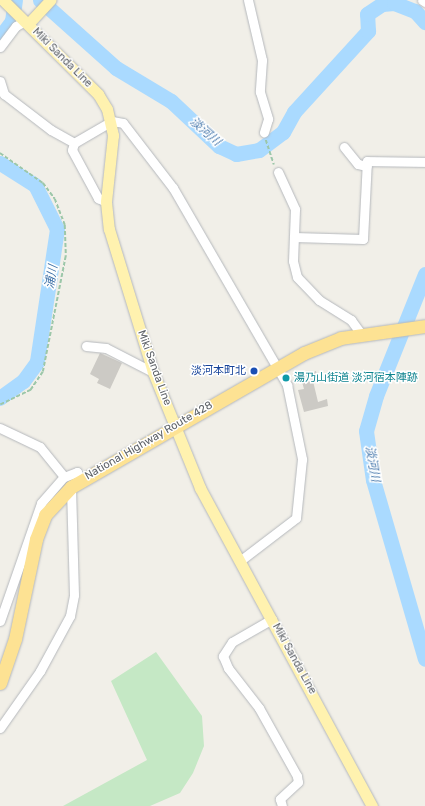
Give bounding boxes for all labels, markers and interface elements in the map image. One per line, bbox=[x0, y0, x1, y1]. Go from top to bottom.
street label: Miki Sanda Line bbox=[29, 25, 95, 91]
water label: 淡河川 bbox=[187, 115, 223, 149]
water label: 浦川 bbox=[43, 264, 61, 290]
street label: Miki Sanda Line bbox=[134, 329, 174, 407]
place label: 淡河本町北 bbox=[191, 364, 246, 378]
marker: 淡河本町北 bbox=[249, 366, 259, 376]
place label: 湯乃山街道 淡河宿本陣跡 bbox=[294, 371, 418, 385]
marker: 湯乃山街道 淡河宿本陣跡 bbox=[281, 373, 291, 383]
street label: National Highway Route 428 bbox=[83, 399, 215, 483]
water label: 淡河川 bbox=[362, 445, 382, 483]
street label: Miki Sanda Line bbox=[269, 621, 319, 697]

